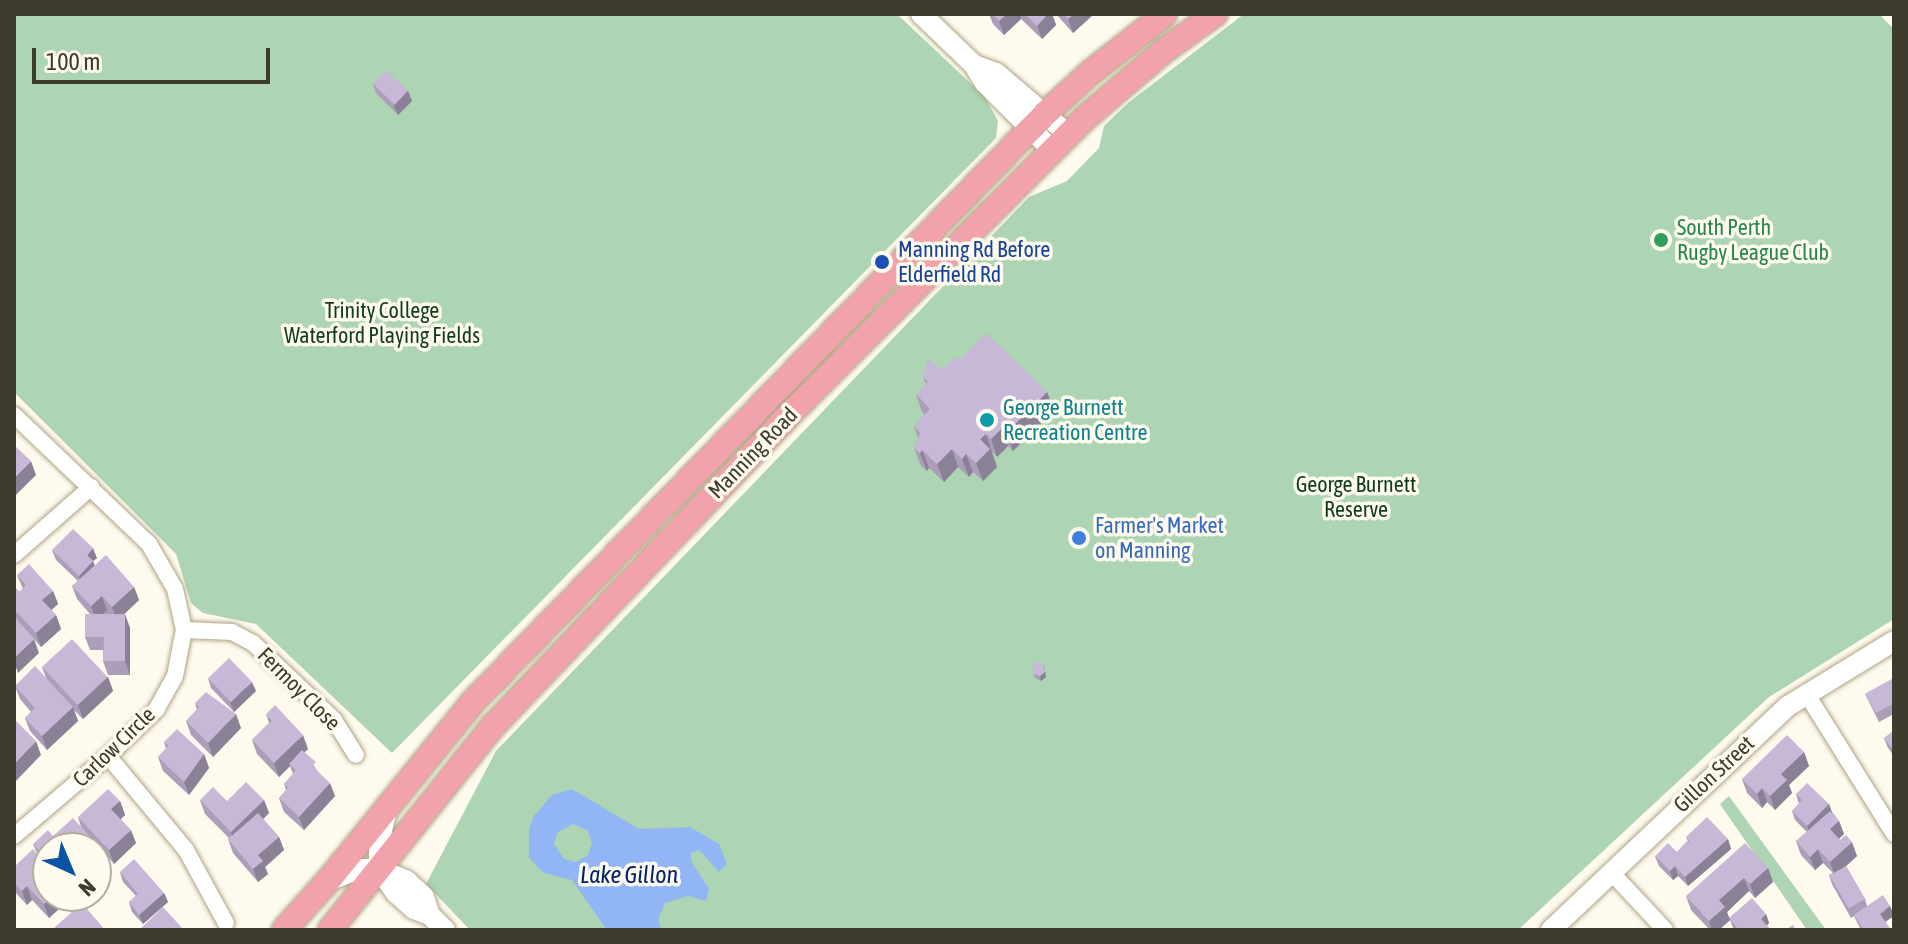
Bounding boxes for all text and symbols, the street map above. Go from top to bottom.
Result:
scale bar [36,32,274,82]
text: 100 m [46,48,100,75]
place label: South Perth Rugby League Club [1677,214,1829,266]
marker: South Perth Rugby League Club [1652,231,1670,249]
place label: Manning Rd Before Elderfield Rd [898,236,1050,288]
marker: Manning Rd Before Elderfield Rd [873,253,891,271]
park label: Trinity College Waterford Playing Fields [284,297,480,348]
place label: George Burnett Recreation Centre [1003,394,1148,446]
street label: Manning Road [703,402,803,504]
marker: George Burnett Recreation Centre [978,411,996,429]
park label: George Burnett Reserve [1296,471,1416,522]
place label: Farmer's Market on Manning [1095,512,1224,564]
marker: Farmer's Market on Manning [1070,529,1088,547]
street label: Fermoy Close [252,642,346,736]
street label: Carlow Circle [68,701,160,793]
street label: Gillon Street [1668,730,1760,818]
north arrow [32,832,112,912]
water label: Lake Gillon [580,861,678,889]
text: N [74,874,101,902]

